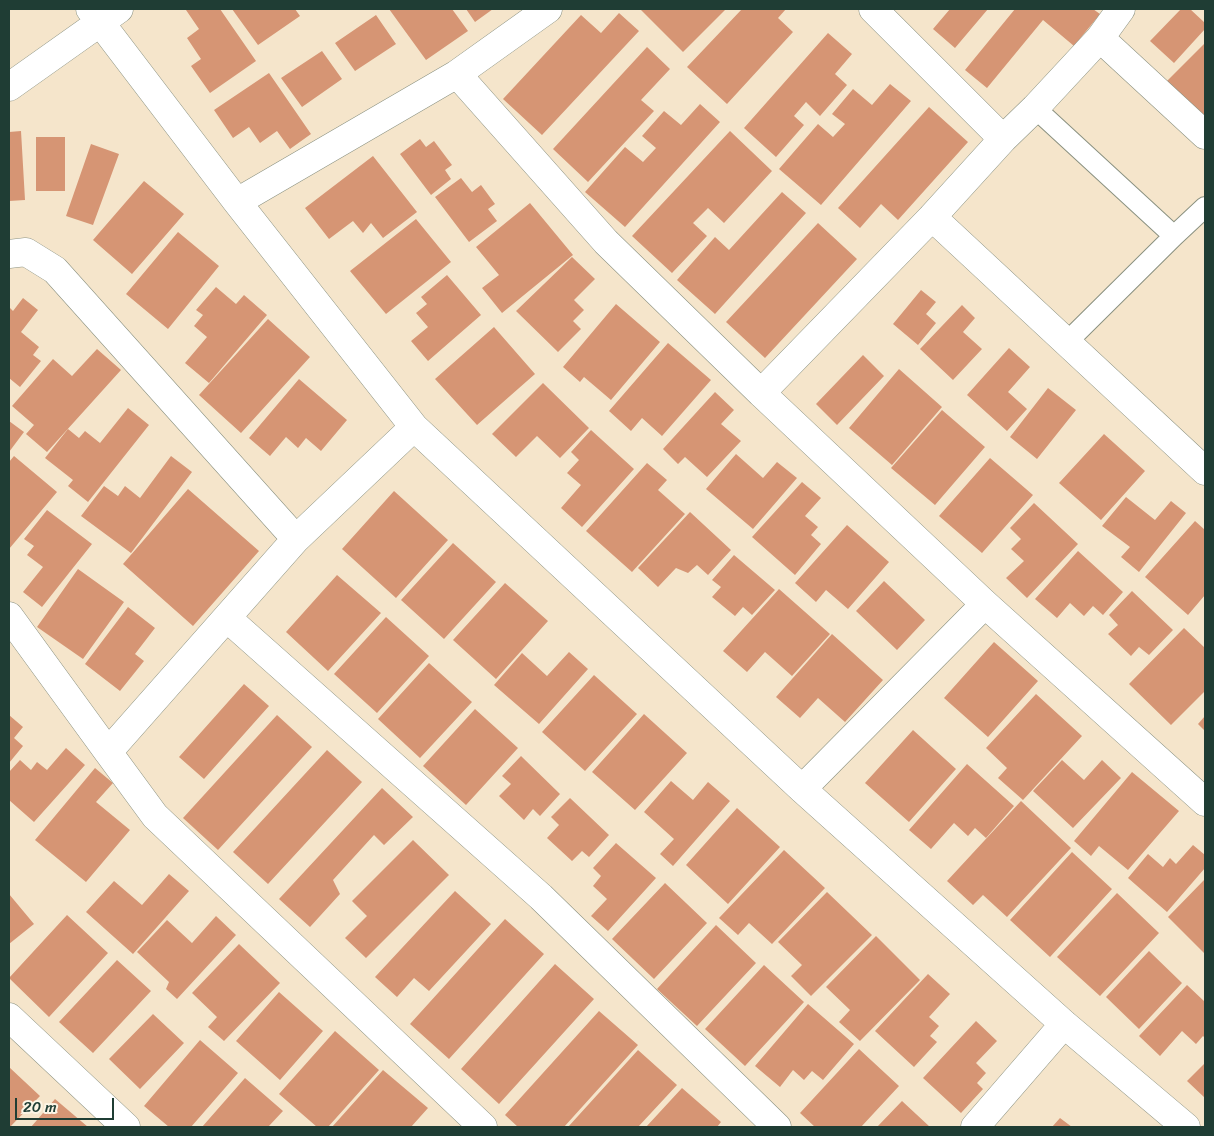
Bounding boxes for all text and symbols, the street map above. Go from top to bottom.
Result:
scale bar [18,1088,116,1120]
text: 20 m [23,1094,57,1120]

